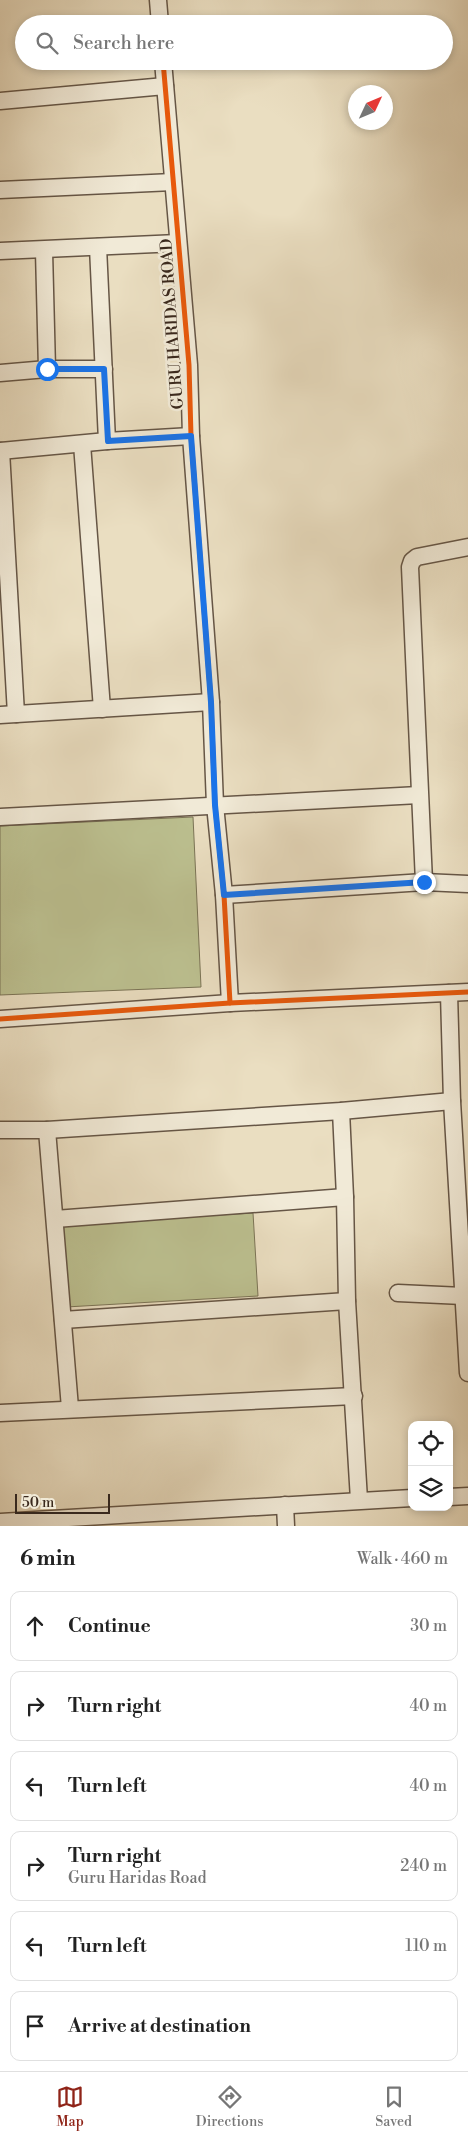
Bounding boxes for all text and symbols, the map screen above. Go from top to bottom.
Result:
search box [15,15,453,70]
icon: search [33,29,61,57]
text: Search here [73,31,174,55]
north arrow [348,85,393,130]
street label: GURU HARIDAS ROAD [156,238,188,410]
route start [36,358,59,381]
route end [413,871,436,894]
map controls [408,1421,453,1511]
button: locate [408,1421,453,1466]
button: layers [408,1466,453,1511]
scale bar [15,1491,110,1514]
text: 50 m [22,1494,54,1512]
text: 6 min [20,1546,75,1572]
text: Walk · 460 m [357,1549,448,1569]
icon: ahead [21,1612,49,1640]
text: Continue [68,1614,151,1638]
text: 30 m [410,1616,447,1636]
icon: right [21,1692,49,1720]
text: Turn right [68,1694,161,1718]
text: 40 m [410,1696,447,1716]
icon: left [21,1772,49,1800]
text: Turn left [68,1774,147,1798]
text: 40 m [410,1776,447,1796]
text: Turn right [68,1844,161,1868]
icon: right [21,1852,49,1880]
text: 240 m [400,1856,447,1876]
text: Guru Haridas Road [68,1868,207,1888]
icon: left [21,1932,49,1960]
text: Turn left [68,1934,147,1958]
text: 110 m [405,1936,447,1956]
icon: arrive [21,2012,49,2040]
text: Arrive at destination [68,2014,251,2038]
tab: Map [56,2083,84,2131]
tab: Directions [196,2083,263,2131]
tab: Saved [375,2083,412,2131]

